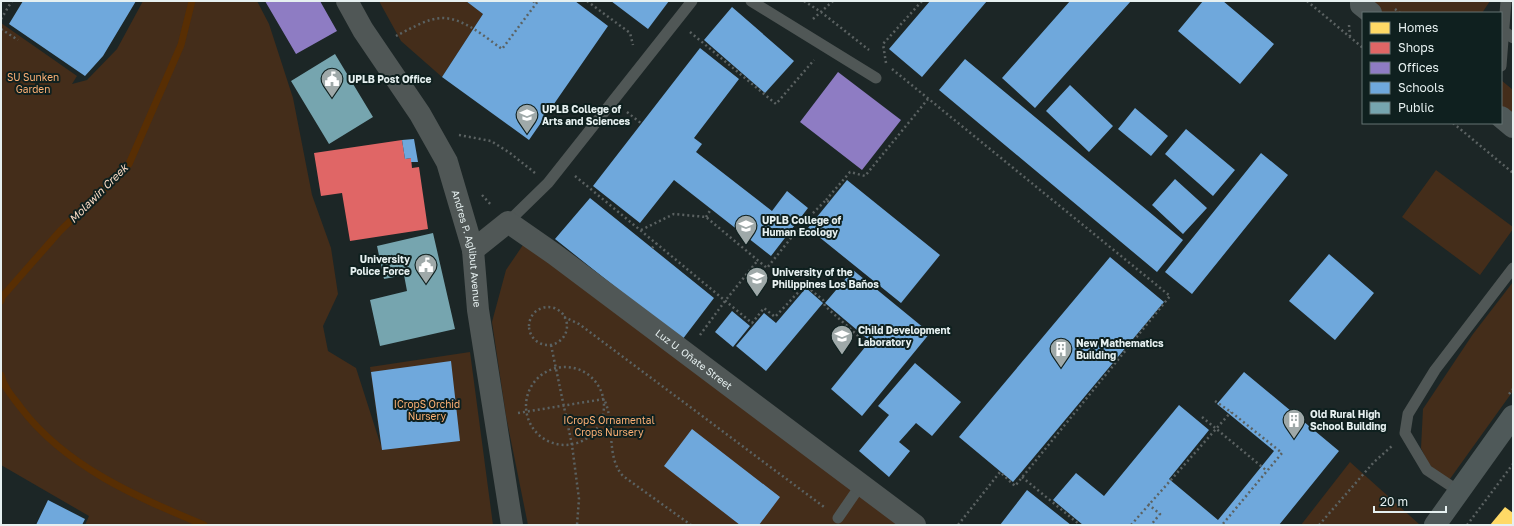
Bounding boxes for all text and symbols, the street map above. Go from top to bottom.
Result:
legend [1362,12,1502,124]
text: Homes [1398,20,1438,35]
text: Shops [1398,40,1434,55]
text: Offices [1398,60,1439,75]
public building icon: UPLB Post Office [319,66,345,99]
park label: SU Sunken Garden [7,71,59,95]
place label: UPLB Post Office [348,73,432,85]
text: Schools [1398,80,1444,95]
text: Public [1398,100,1435,115]
school or university icon: UPLB College of Arts and Sciences [514,102,540,135]
place label: UPLB College of Arts and Sciences [542,103,631,127]
water label: Molawin Creek [66,160,131,225]
street label: Andres P. Aglibut Avenue [450,188,484,308]
school or university icon: UPLB College of Human Ecology [733,213,759,246]
place label: UPLB College of Human Ecology [762,214,841,238]
public building icon: University Police Force [413,252,439,285]
place label: University Police Force [350,253,410,277]
school or university icon: University of the Philippines Los Baños [744,265,770,298]
place label: University of the Philippines Los Baños [772,266,879,290]
school or university icon: Child Development Laboratory [829,323,855,356]
place label: Child Development Laboratory [858,324,951,348]
street label: Luz U. Oñate Street [653,327,735,392]
building icon: New Mathematics Building [1048,336,1074,369]
place label: New Mathematics Building [1076,337,1164,361]
park label: ICropS Orchid Nursery [394,398,460,422]
building icon: Old Rural High School Building [1281,407,1307,440]
place label: Old Rural High School Building [1310,408,1386,432]
park label: ICropS Ornamental Crops Nursery [563,414,655,438]
scale bar [1374,488,1446,514]
text: 20 m [1380,494,1408,509]

